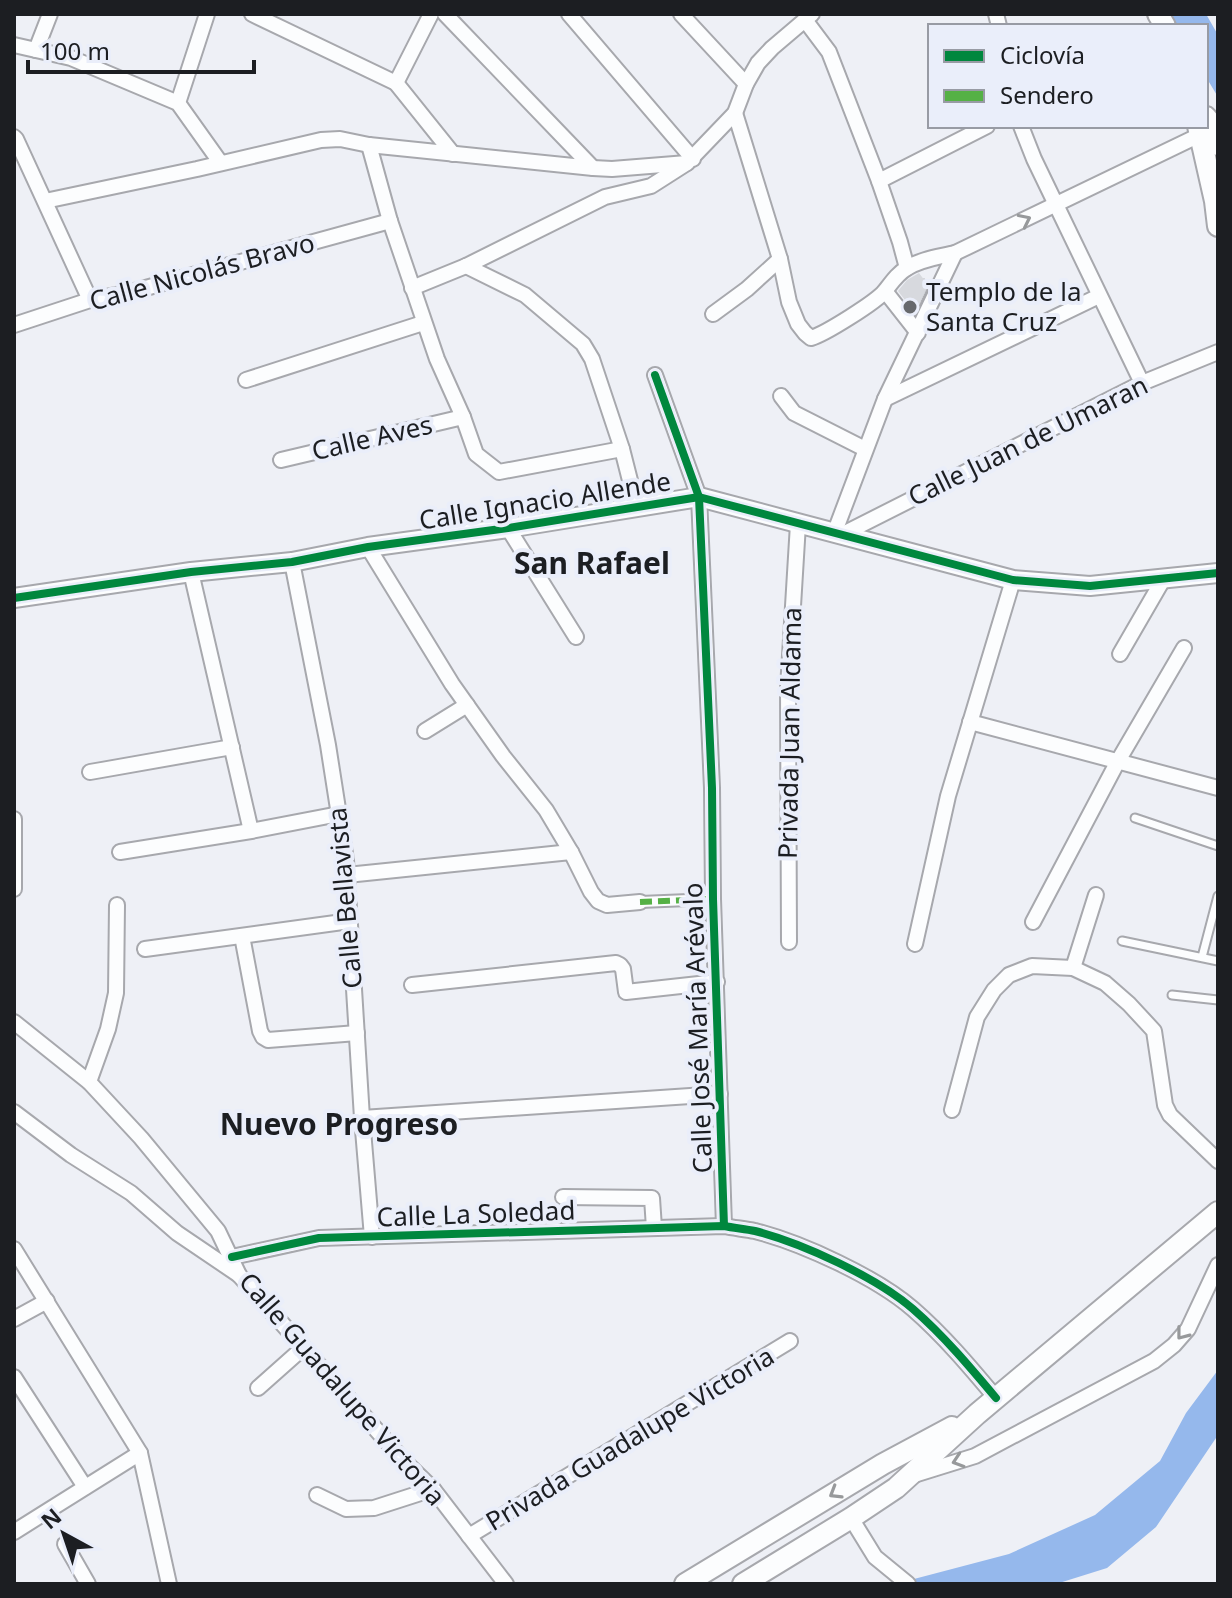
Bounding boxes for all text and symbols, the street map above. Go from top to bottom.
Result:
scale bar [28,24,254,74]
legend [928,24,1208,128]
text: 100 m [40,34,110,67]
text: Ciclovía [1000,38,1085,71]
text: Sendero [1000,78,1094,111]
one-way arrow [1017,214,1032,229]
street label: Calle Nicolás Bravo [85,224,318,318]
place label: Templo de la Santa Cruz [926,273,1082,339]
marker: Templo de la Santa Cruz [901,298,919,316]
street label: Calle Juan de Umaran [902,366,1153,514]
street label: Calle Aves [308,406,436,468]
street label: Calle Ignacio Allende [416,462,673,538]
district label: San Rafael [514,542,670,583]
street label: Privada Juan Aldama [769,607,809,859]
street label: Calle Bellavista [318,806,370,990]
street label: Calle José María Arévalo [674,882,720,1174]
district label: Nuevo Progreso [220,1103,458,1144]
street label: Calle La Soledad [376,1192,576,1234]
street label: Calle Guadalupe Victoria [231,1264,454,1513]
one-way arrow [1177,1325,1191,1340]
street label: Privada Guadalupe Victoria [479,1338,780,1539]
one-way arrow [951,1452,965,1468]
one-way arrow [829,1483,844,1498]
north arrow [24,1494,104,1574]
text: N [34,1501,67,1535]

